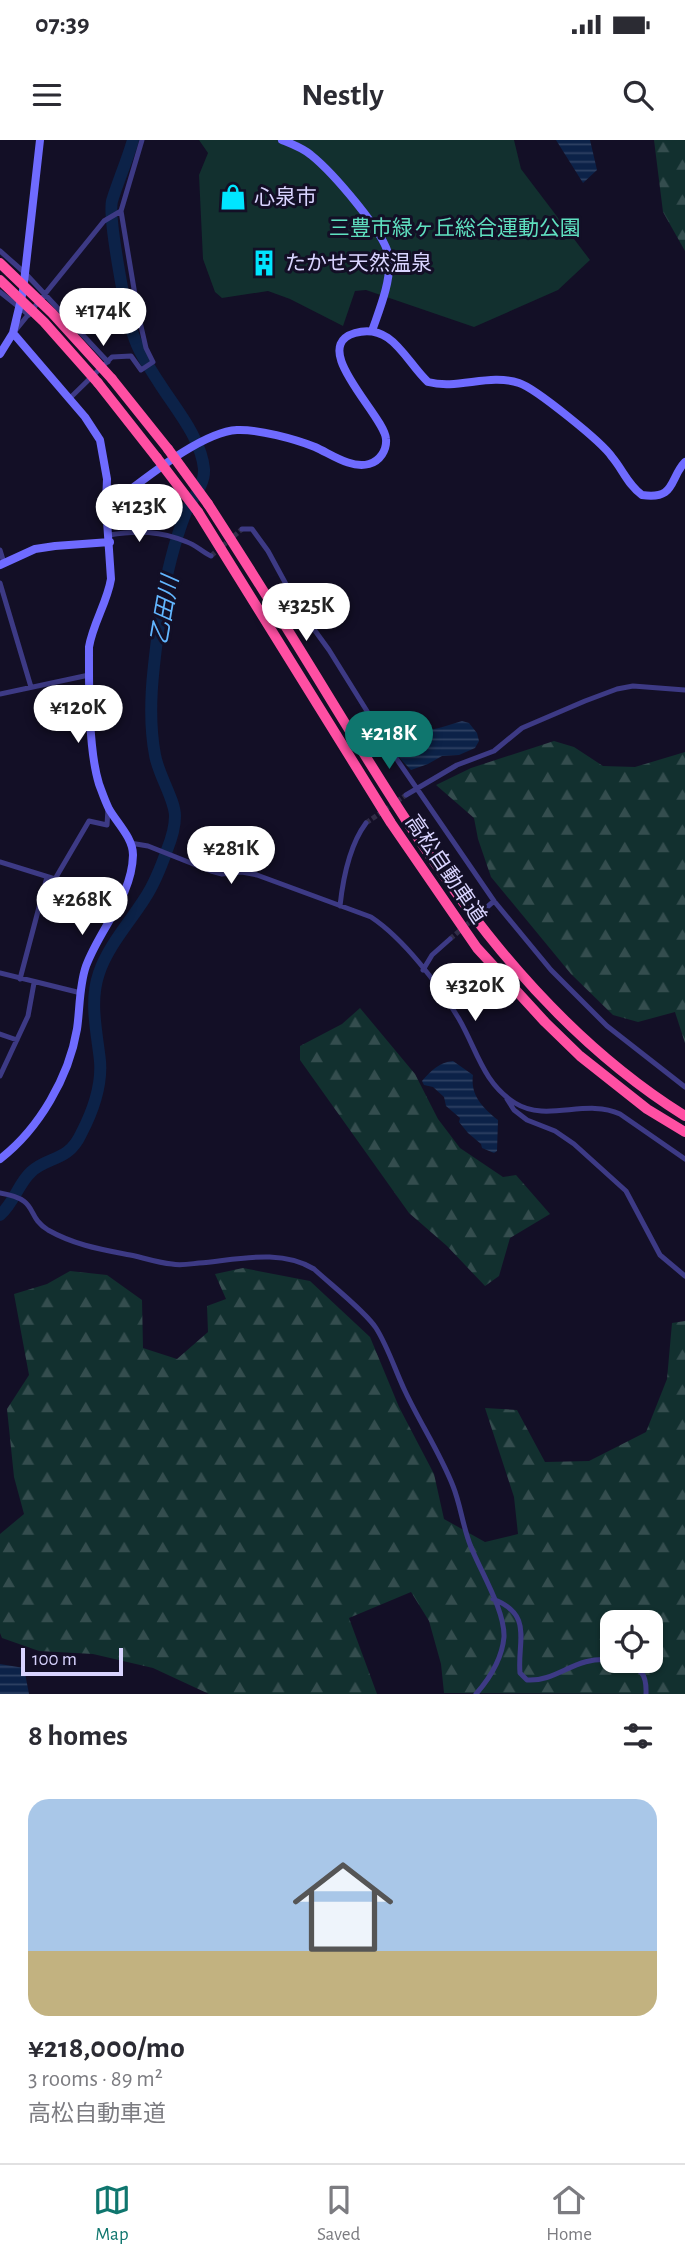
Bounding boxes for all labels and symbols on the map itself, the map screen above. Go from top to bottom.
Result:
shop icon: 心泉市 [218,182,248,212]
place label: 心泉市 [254,186,317,208]
park label: 三豊市緑ヶ丘総合運動公園 [329,217,581,239]
building icon: たかせ天然温泉 [249,248,279,278]
place label: たかせ天然温泉 [285,252,432,274]
pin: ¥174K [54,288,152,348]
pin: ¥123K [90,484,188,544]
water label: 乙田川 [147,571,183,646]
pin: ¥325K [257,584,355,643]
pin: ¥120K [29,686,127,745]
pin: ¥218K [340,712,438,771]
street label: 高松自動車道 [402,811,490,927]
pin: ¥281K [182,826,280,886]
pin: ¥268K [33,878,131,937]
pin: ¥320K [426,964,524,1023]
scale bar [21,1645,122,1677]

